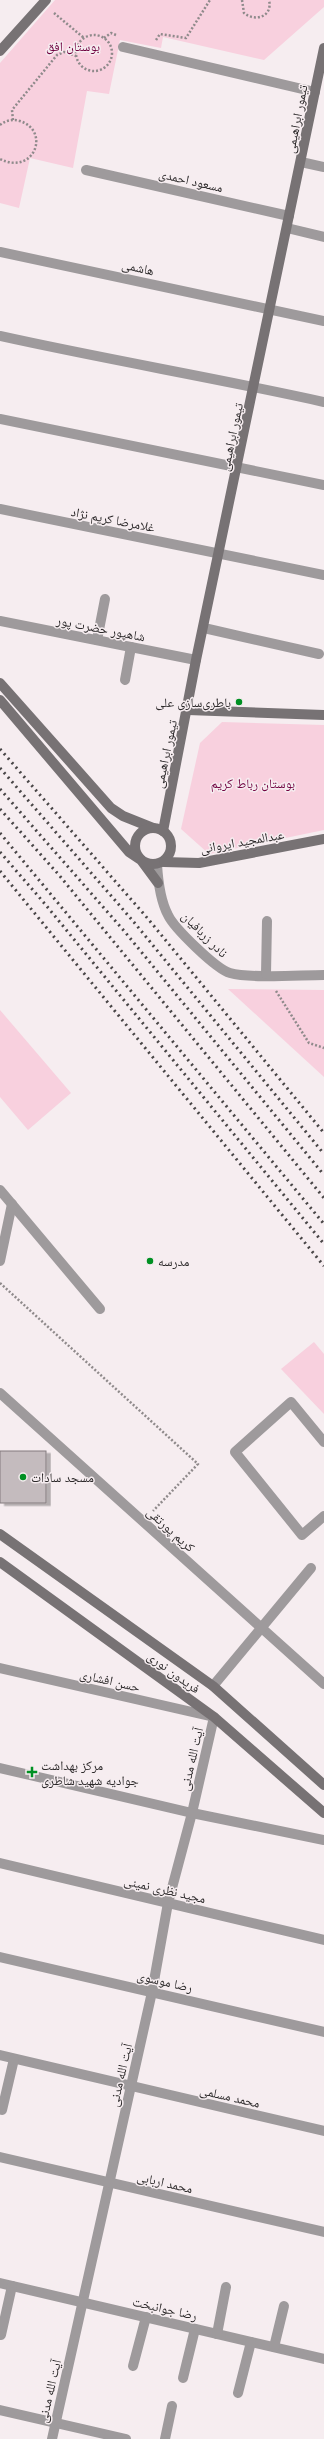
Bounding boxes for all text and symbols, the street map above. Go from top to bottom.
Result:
park label: بوستان افق [46,38,100,55]
street label: تیمور ابراهیمی [282,83,312,155]
street label: مسعود احمدی [157,165,225,196]
street label: هاشمی [120,256,156,279]
street label: تیمور ابراهیمی [216,401,247,473]
street label: غلامرضا کریم نژاد [70,503,157,536]
street label: شاهپور حضرت پور [54,611,147,646]
place label: باطری‌سازی علی [155,694,231,711]
marker: باطری‌سازی علی [234,697,244,707]
street label: تیمور ابراهیمی [150,718,181,790]
park label: بوستان رباط کریم [211,775,295,792]
street label: عبدالمجید ایروانی [199,826,286,857]
street label: نادر زربافیان [178,908,231,961]
place label: مدرسه [158,1253,190,1270]
marker: مدرسه [145,1256,155,1266]
place label: مسجد سادات [31,1469,94,1485]
marker: مسجد سادات [18,1472,28,1482]
street label: کریم پورتقی [143,1503,199,1556]
street label: فریدون نوری [144,1648,203,1697]
street label: حسن افشاری [78,1665,142,1696]
street label: آیت‌ الله مدنی [176,1725,207,1792]
place label: مرکز بهداشت جوادیه شهید شاطری [41,1757,139,1789]
marker: مرکز بهداشت جوادیه شهید شاطری [26,1766,38,1778]
street label: مجید نظری نمینی [122,1872,208,1907]
street label: رضا موسوی [135,1967,194,1996]
street label: آیت‌ الله مدنی [105,2041,136,2108]
street label: محمد مسلمی [198,2081,262,2112]
street label: محمد اربابی [135,2168,195,2197]
street label: رضا جوانبخت [131,2293,199,2324]
street label: آیت‌ الله مدنی [34,2357,65,2424]

